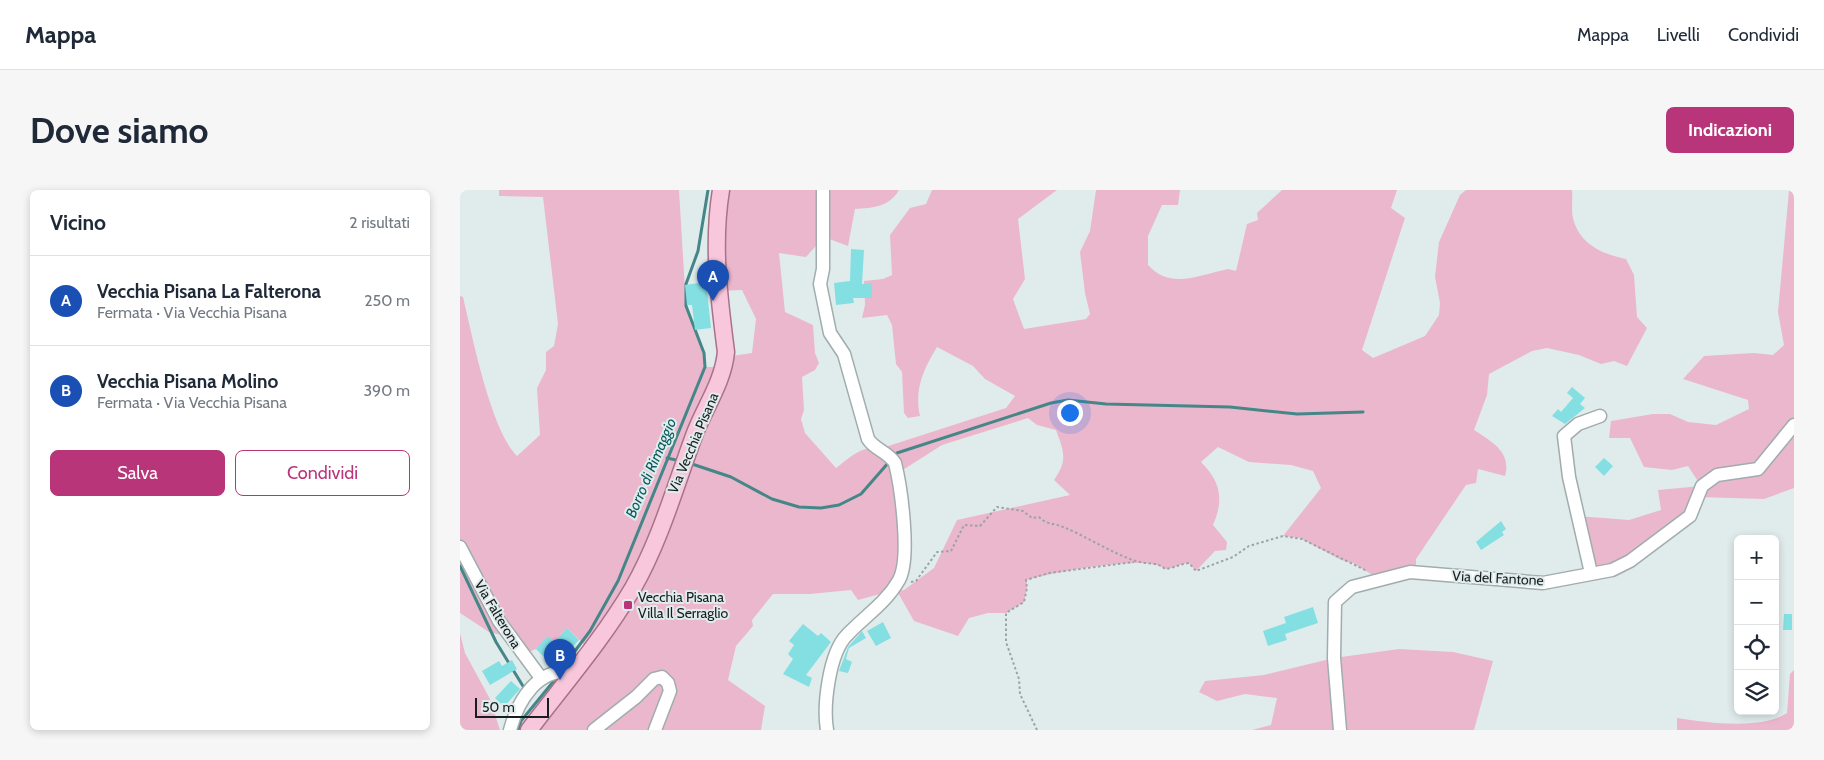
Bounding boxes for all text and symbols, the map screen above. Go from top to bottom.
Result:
text: Mappa [25,20,96,49]
text: Mappa [1577,24,1629,46]
text: Livelli [1657,24,1700,46]
text: Condividi [1728,24,1799,46]
button: Indicazioni [1666,107,1794,153]
text: Dove siamo [30,109,209,152]
text: Vicino [50,210,106,235]
text: 2 risultati [349,213,410,232]
pin: A [697,260,729,301]
text: Vecchia Pisana La Falterona [97,280,321,303]
text: A [61,291,71,310]
text: 250 m [364,291,410,310]
text: Fermata · Via Vecchia Pisana [97,303,287,322]
text: Vecchia Pisana Molino [97,370,278,393]
text: B [61,381,71,400]
text: 390 m [363,381,410,400]
street label: Via Vecchia Pisana [664,390,722,496]
text: Fermata · Via Vecchia Pisana [97,393,287,412]
your location [1057,400,1083,426]
water label: Borro di Rimaggio [622,415,680,521]
button: Salva [50,450,225,496]
button: Condividi [235,450,410,496]
map controls [1734,535,1779,715]
button: + [1734,535,1779,580]
street label: Via del Fantone [1452,567,1544,589]
street label: Via Falterona [471,576,526,652]
button: − [1734,580,1779,625]
place label: Vecchia Pisana Villa Il Serraglio [638,588,729,622]
marker: Vecchia Pisana Villa Il Serraglio [622,599,634,611]
button: locate [1734,625,1779,670]
pin: B [544,639,576,680]
button: layers [1734,670,1779,715]
scale bar [475,695,549,718]
text: 50 m [482,698,515,716]

